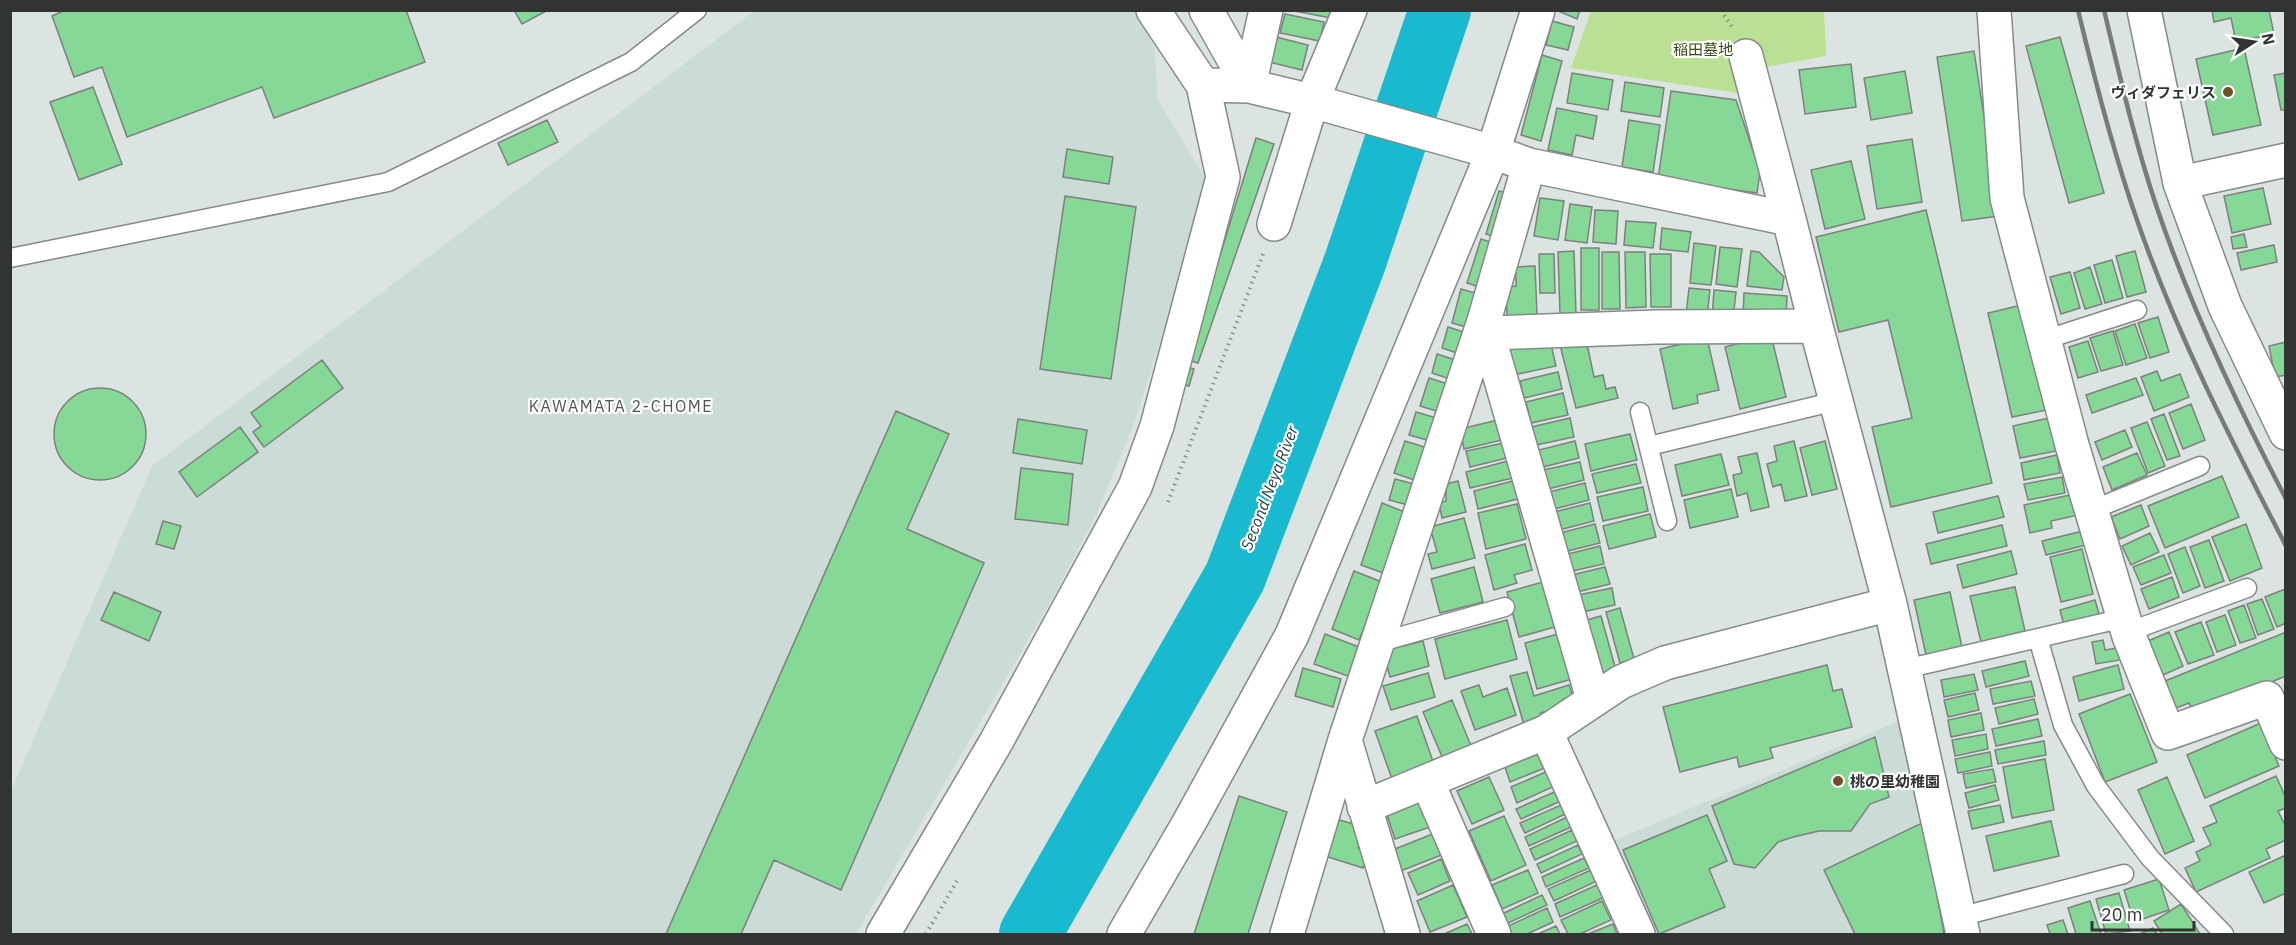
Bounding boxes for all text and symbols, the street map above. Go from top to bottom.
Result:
north arrow [2224,12,2284,72]
text: N [2258,31,2280,47]
park label: 稲田墓地 [1673,40,1733,59]
place label: ヴィダフェリス [2111,83,2216,102]
marker: ヴィダフェリス [2221,85,2235,99]
district label: KAWAMATA 2-CHOME [529,396,713,416]
water label: Second Neya River [1236,422,1302,553]
place label: 桃の里幼稚園 [1850,772,1940,791]
marker: 桃の里幼稚園 [1831,774,1845,788]
scale bar [2092,894,2194,932]
text: 20 m [2101,903,2143,926]

